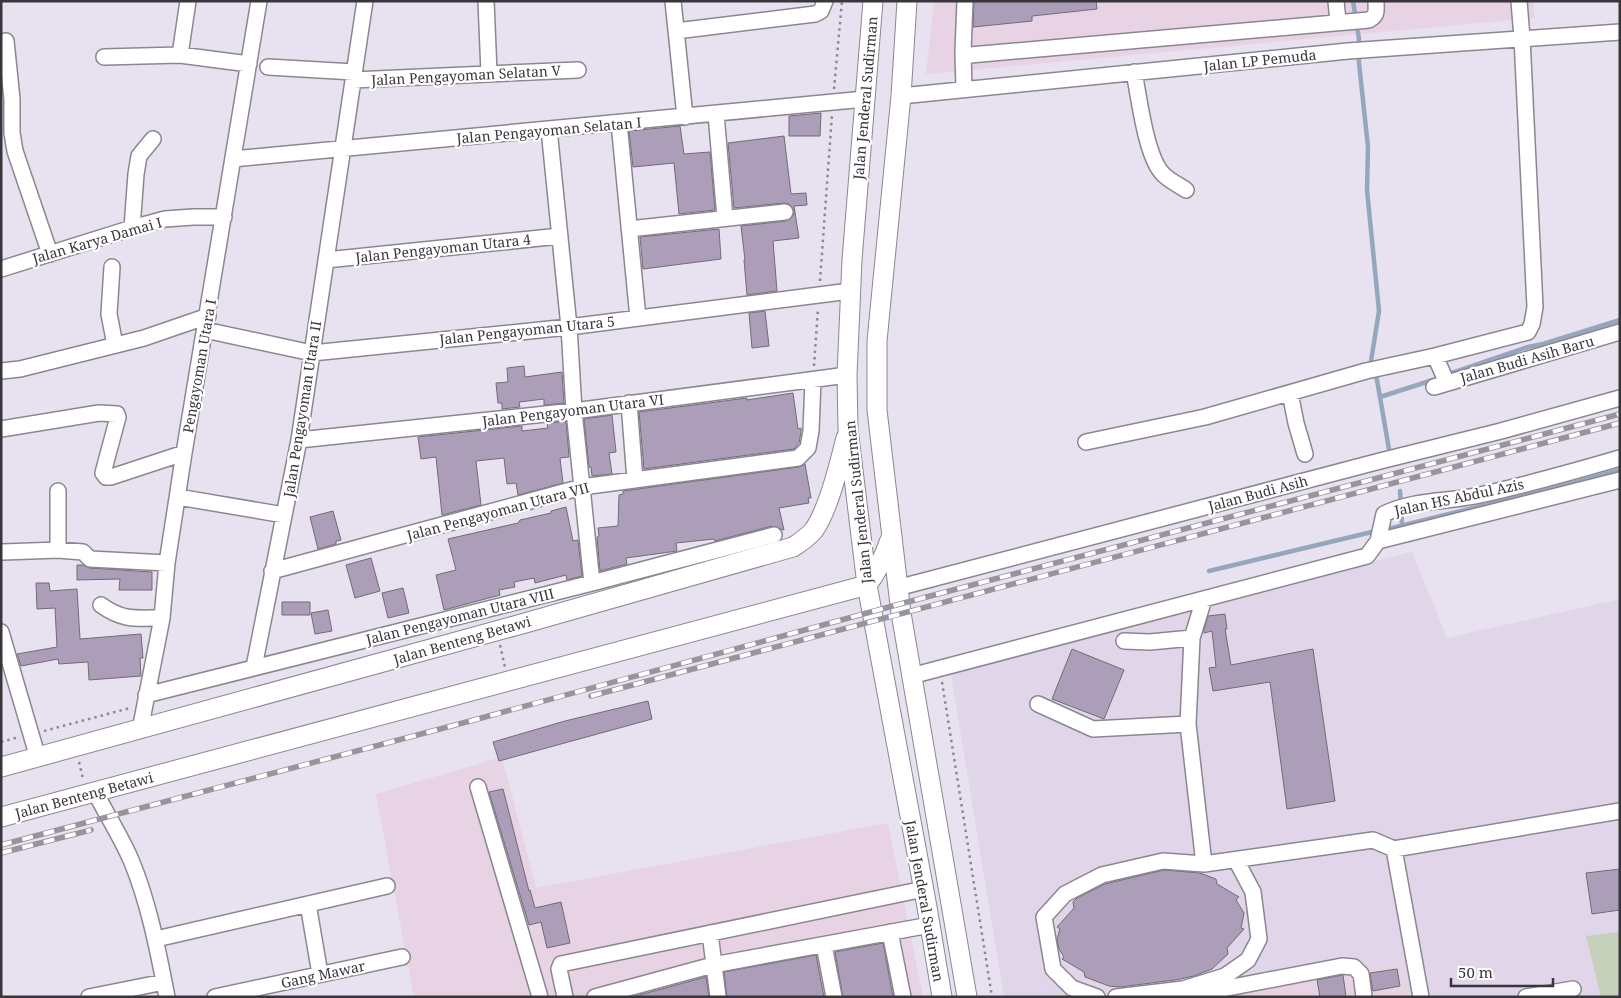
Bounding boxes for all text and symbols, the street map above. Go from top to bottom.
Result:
street label: Jalan Jenderal Sudirman [848,16,882,181]
street label: Jalan LP Pemuda [1202,45,1317,75]
street label: Jalan Pengayoman Selatan V [370,61,562,90]
street label: Jalan Pengayoman Selatan I [455,112,642,148]
street label: Jalan Karya Damai I [29,212,164,268]
street label: Jalan Pengayoman Utara 4 [353,229,532,267]
street label: Pengayoman Utara I [178,298,220,434]
street label: Jalan Pengayoman Utara 5 [437,311,616,349]
street label: Jalan Pengayoman Utara II [278,319,325,500]
street label: Jalan Budi Asih Baru [1457,331,1596,387]
street label: Jalan Pengayoman Utara VI [480,389,665,431]
street label: Jalan Jenderal Sudirman [840,420,876,585]
street label: Jalan Budi Asih [1205,471,1310,516]
street label: Jalan HS Abdul Azis [1392,474,1525,520]
street label: Jalan Pengayoman Utara VII [404,477,591,545]
street label: Jalan Pengayoman Utara VIII [363,583,556,649]
street label: Jalan Benteng Betawi [390,611,533,669]
street label: Jalan Benteng Betawi [12,767,156,823]
street label: Jalan Jenderal Sudirman [901,818,949,983]
street label: Gang Mawar [279,956,367,992]
scale bar [1451,956,1554,988]
text: 50 m [1458,962,1493,982]

